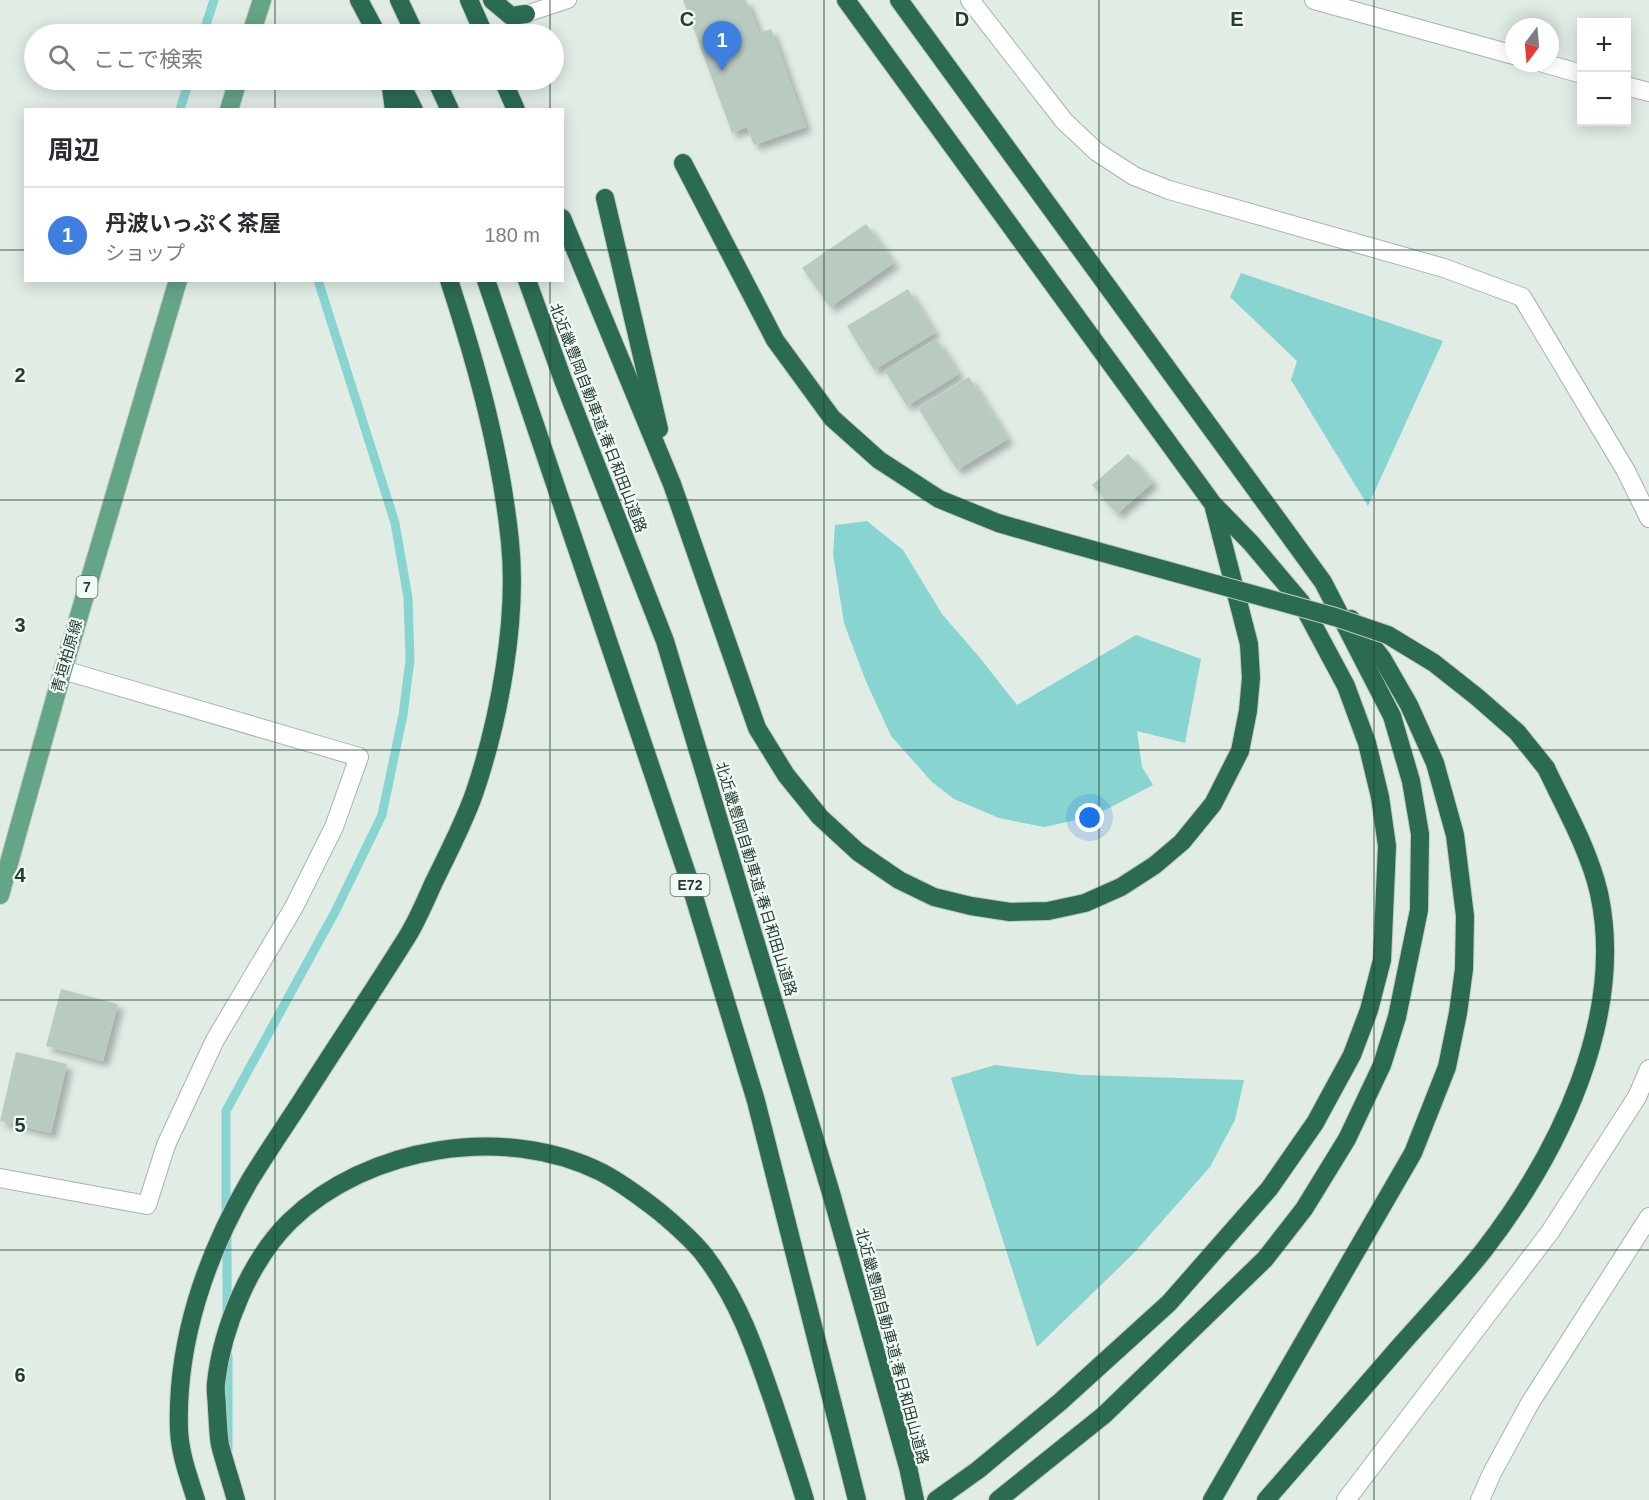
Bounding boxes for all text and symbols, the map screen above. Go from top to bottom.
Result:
text: C [680,8,694,30]
text: D [955,8,969,30]
text: E [1230,8,1244,30]
north arrow [1505,18,1559,72]
map controls [1577,18,1631,126]
button: + [1577,18,1631,72]
pin: 1 [702,22,742,71]
search box [24,24,564,90]
icon: search [45,41,78,74]
text: ここで検索 [93,47,203,72]
button: − [1577,72,1631,126]
text: 周辺 [48,135,100,165]
text: 丹波いっぷく茶屋 [105,211,281,236]
text: 1 [62,224,73,246]
text: 180 m [484,224,540,246]
text: ショップ [105,242,185,264]
street label: 北近畿豊岡自動車道;春日和田山道路 [547,301,650,535]
text: 2 [14,364,26,386]
road number: 7 [76,576,98,598]
text: 3 [14,614,26,636]
street label: 青垣柏原線 [48,617,85,694]
street label: 北近畿豊岡自動車道;春日和田山道路 [713,760,800,998]
your location [1075,803,1104,832]
text: 4 [14,864,26,886]
road number: E72 [670,874,710,896]
text: 5 [14,1114,26,1136]
street label: 北近畿豊岡自動車道;春日和田山道路 [853,1226,932,1466]
text: 6 [14,1364,26,1386]

